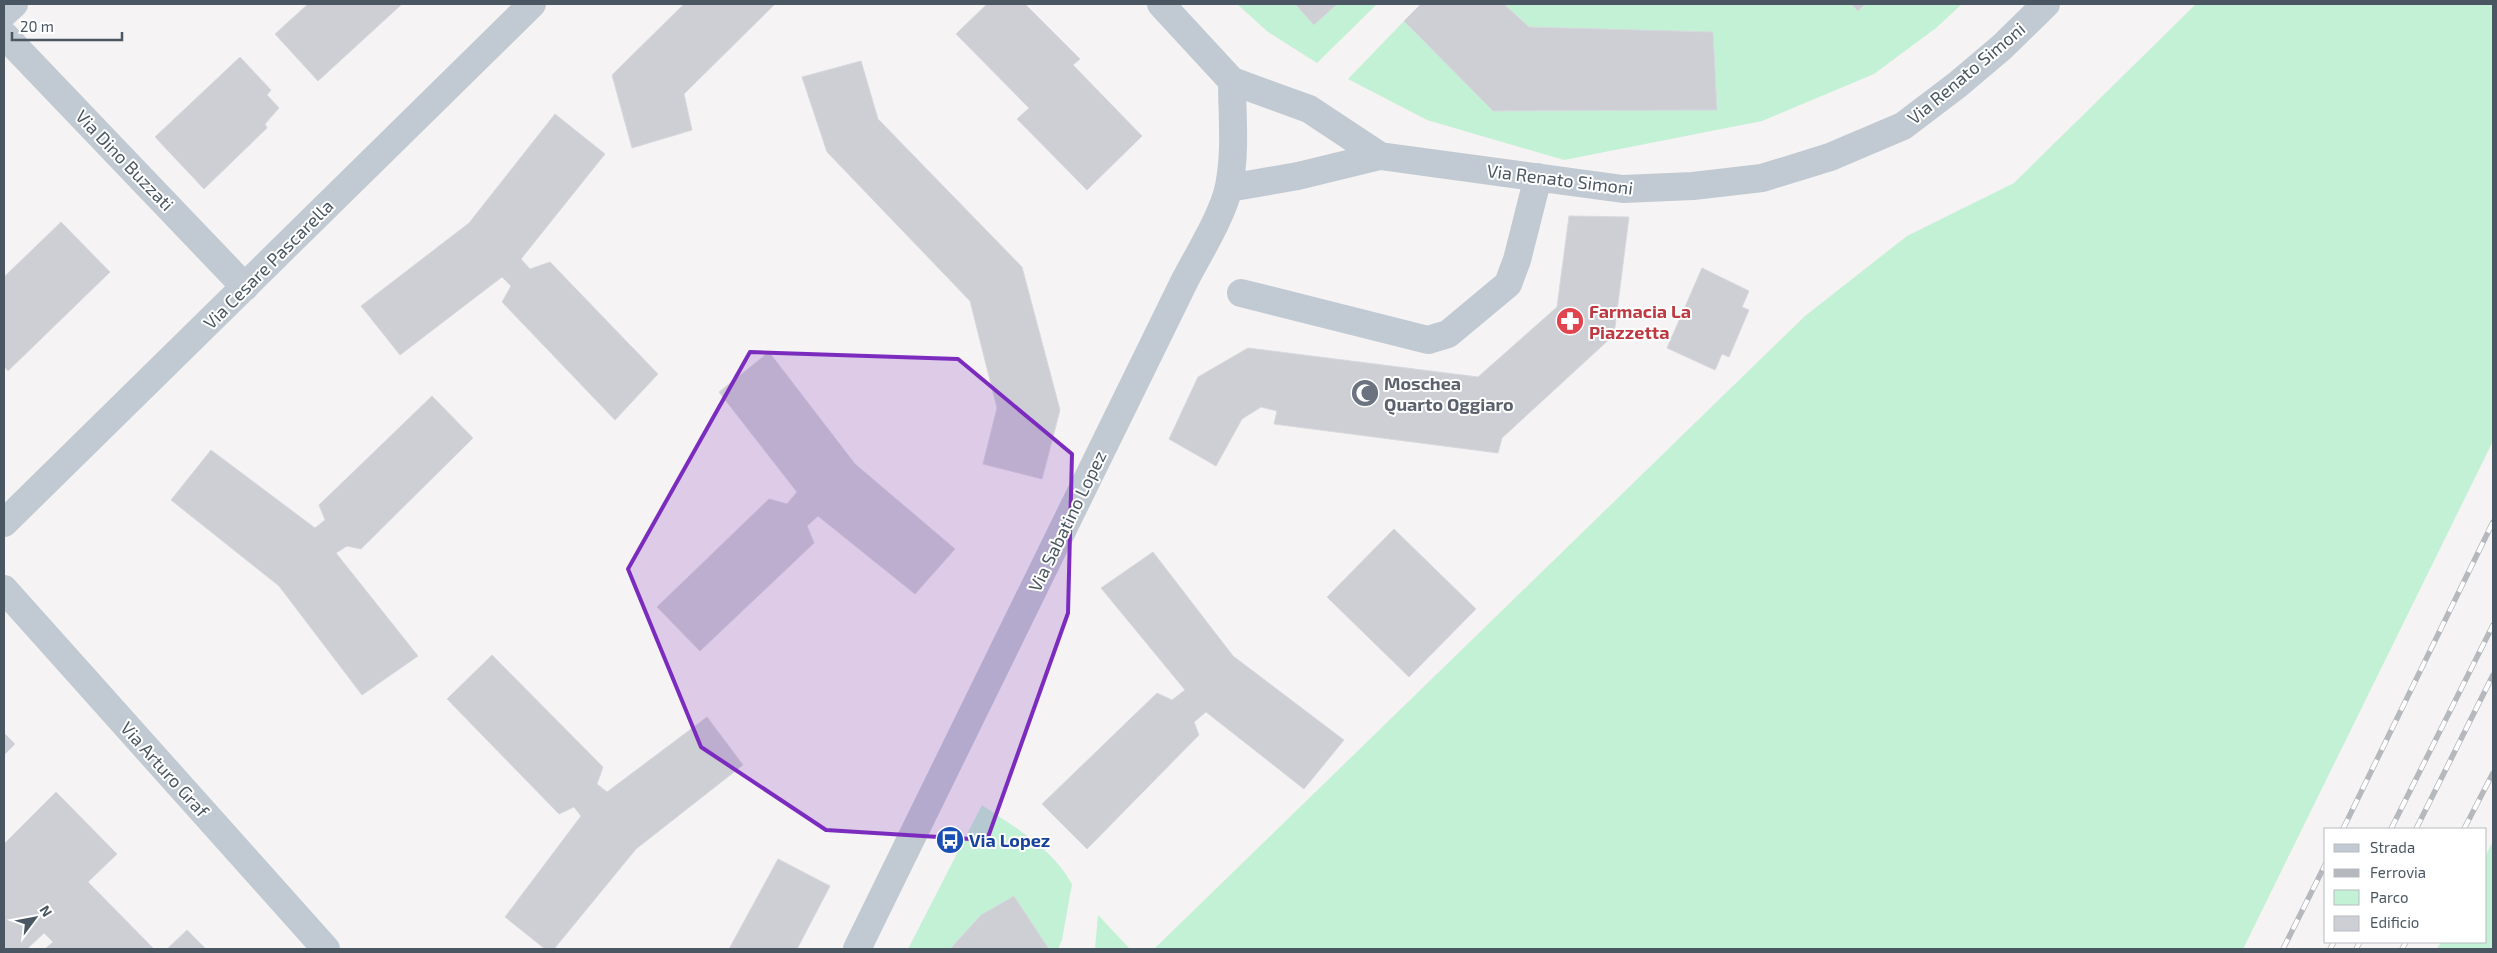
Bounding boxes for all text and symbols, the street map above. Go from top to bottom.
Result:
scale bar [12,10,122,42]
text: 20 m [20,17,54,35]
street label: Via Renato Simoni [1903,17,2029,129]
street label: Via Dino Buzzati [71,105,179,215]
street label: Via Renato Simoni [1486,159,1634,199]
street label: Via Cesare Pascarella [199,195,337,333]
place label: Farmacia La Piazzetta [1589,300,1691,343]
pharmacy icon: Farmacia La Piazzetta [1555,306,1585,336]
place label: Moschea Quarto Oggiaro [1384,372,1514,415]
mosque icon: Moschea Quarto Oggiaro [1350,378,1380,408]
street label: Via Sabatino Lopez [1023,447,1111,595]
street label: Via Arturo Graf [116,717,214,822]
bus stop icon: Via Lopez [935,825,965,855]
legend [2324,828,2487,943]
place label: Via Lopez [969,829,1050,851]
text: Strada [2370,838,2415,856]
text: Ferrovia [2370,863,2426,881]
text: Parco [2370,888,2409,906]
north arrow [10,893,60,943]
text: N [37,902,56,920]
text: Edificio [2370,913,2419,931]

